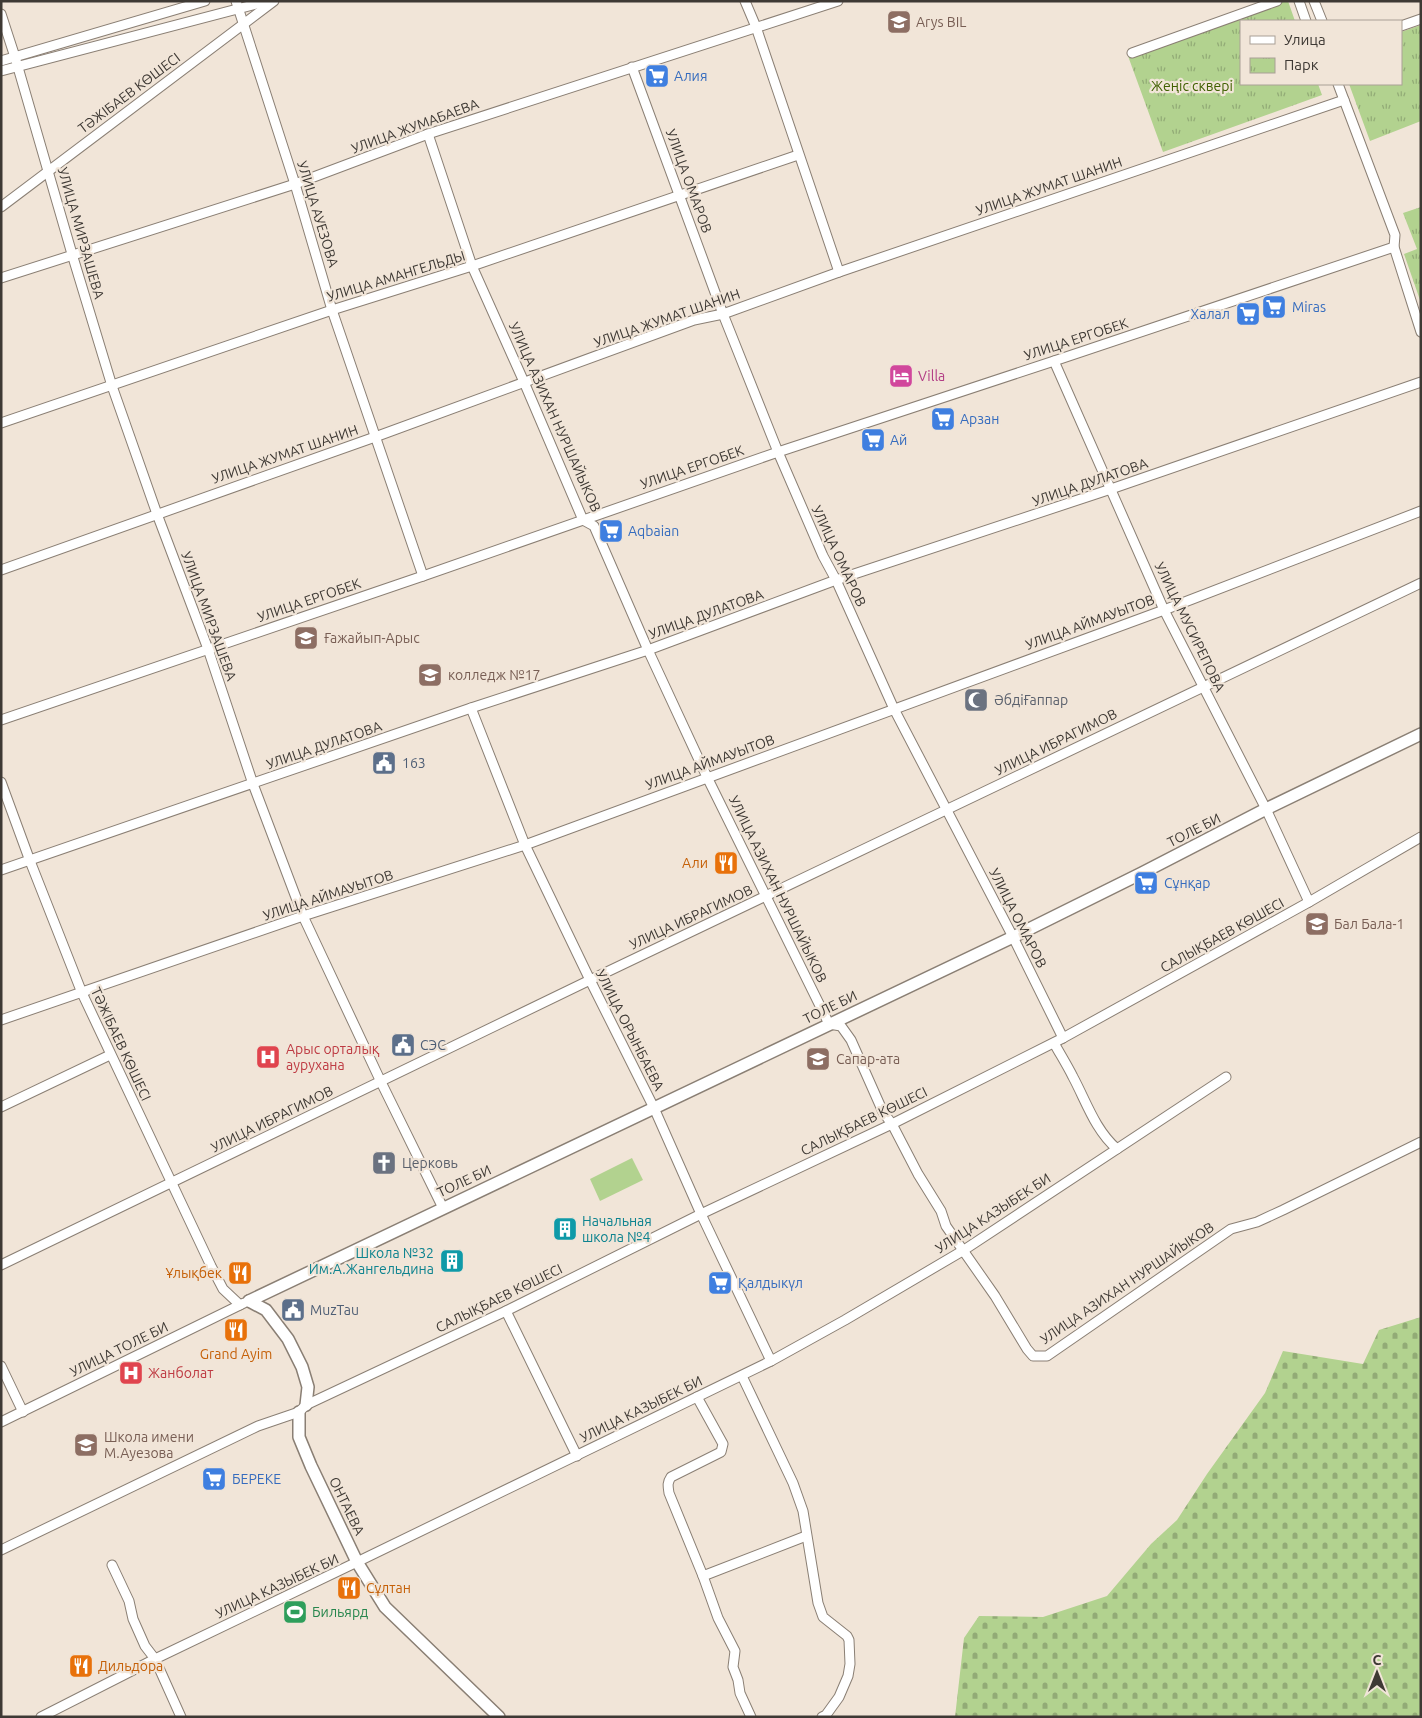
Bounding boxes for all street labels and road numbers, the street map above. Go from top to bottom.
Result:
street label: ТӘЖІБАЕВ КӨШЕСІ [75,50,183,136]
street label: УЛИЦА ЖУМАБАЕВА [349,95,481,157]
street label: УЛИЦА ОМАРОВ [663,127,715,235]
street label: УЛИЦА ЖУМАТ ШАНИН [974,153,1124,219]
street label: УЛИЦА АУЕЗОВА [294,159,342,269]
street label: УЛИЦА МИРЗАШЕВА [55,165,107,301]
street label: УЛИЦА АМАНГЕЛЬДЫ [325,247,467,305]
street label: УЛИЦА ЖУМАТ ШАНИН [592,285,742,351]
street label: УЛИЦА ЕРГОБЕК [1022,315,1130,363]
street label: УЛИЦА АЗИХАН НУРШАЙЫКОВ [506,319,605,514]
street label: УЛИЦА ЖУМАТ ШАНИН [210,421,360,487]
street label: УЛИЦА ЕРГОБЕК [638,442,746,492]
street label: УЛИЦА ДУЛАТОВА [1030,455,1150,509]
street label: УЛИЦА ОМАРОВ [809,503,869,609]
street label: УЛИЦА МИРЗАШЕВА [178,549,240,683]
street label: УЛИЦА МУСИРЕПОВА [1152,559,1228,695]
street label: УЛИЦА ЕРГОБЕК [255,575,363,625]
street label: УЛИЦА ДУЛАТОВА [646,586,766,642]
street label: УЛИЦА АЙМАУЫТОВ [1023,590,1157,653]
street label: УЛИЦА ИБРАГИМОВ [992,705,1120,779]
street label: УЛИЦА ДУЛАТОВА [264,718,384,772]
street label: УЛИЦА АЙМАУЫТОВ [643,730,777,793]
street label: УЛИЦА АЗИХАН НУРШАЙЫКОВ [726,793,831,985]
street label: ТОЛЕ БИ [1165,810,1223,850]
street label: УЛИЦА АЙМАУЫТОВ [261,865,395,924]
street label: УЛИЦА ОМАРОВ [986,866,1050,971]
street label: УЛИЦА ИБРАГИМОВ [627,881,755,953]
street label: САЛЫҚБАЕВ КӨШЕСІ [1157,894,1287,976]
street label: УЛИЦА ОРЫНБАЕВА [593,967,667,1093]
street label: ТӘЖІБАЕВ КӨШЕСІ [88,985,154,1103]
street label: ТОЛЕ БИ [801,987,859,1027]
street label: УЛИЦА ИБРАГИМОВ [208,1082,336,1156]
street label: САЛЫҚБАЕВ КӨШЕСІ [798,1083,930,1159]
street label: ТОЛЕ БИ [434,1162,494,1200]
street label: УЛИЦА КАЗЫБЕК БИ [932,1170,1054,1256]
street label: УЛИЦА АЗИХАН НУРШАЙЫКОВ [1037,1218,1217,1347]
street label: САЛЫҚБАЕВ КӨШЕСІ [433,1260,565,1336]
street label: УЛИЦА ТОЛЕ БИ [67,1318,171,1380]
street label: УЛИЦА КАЗЫБЕК БИ [577,1372,705,1446]
street label: ОНТАЕВА [326,1474,368,1538]
street label: УЛИЦА КАЗЫБЕК БИ [213,1550,341,1622]

